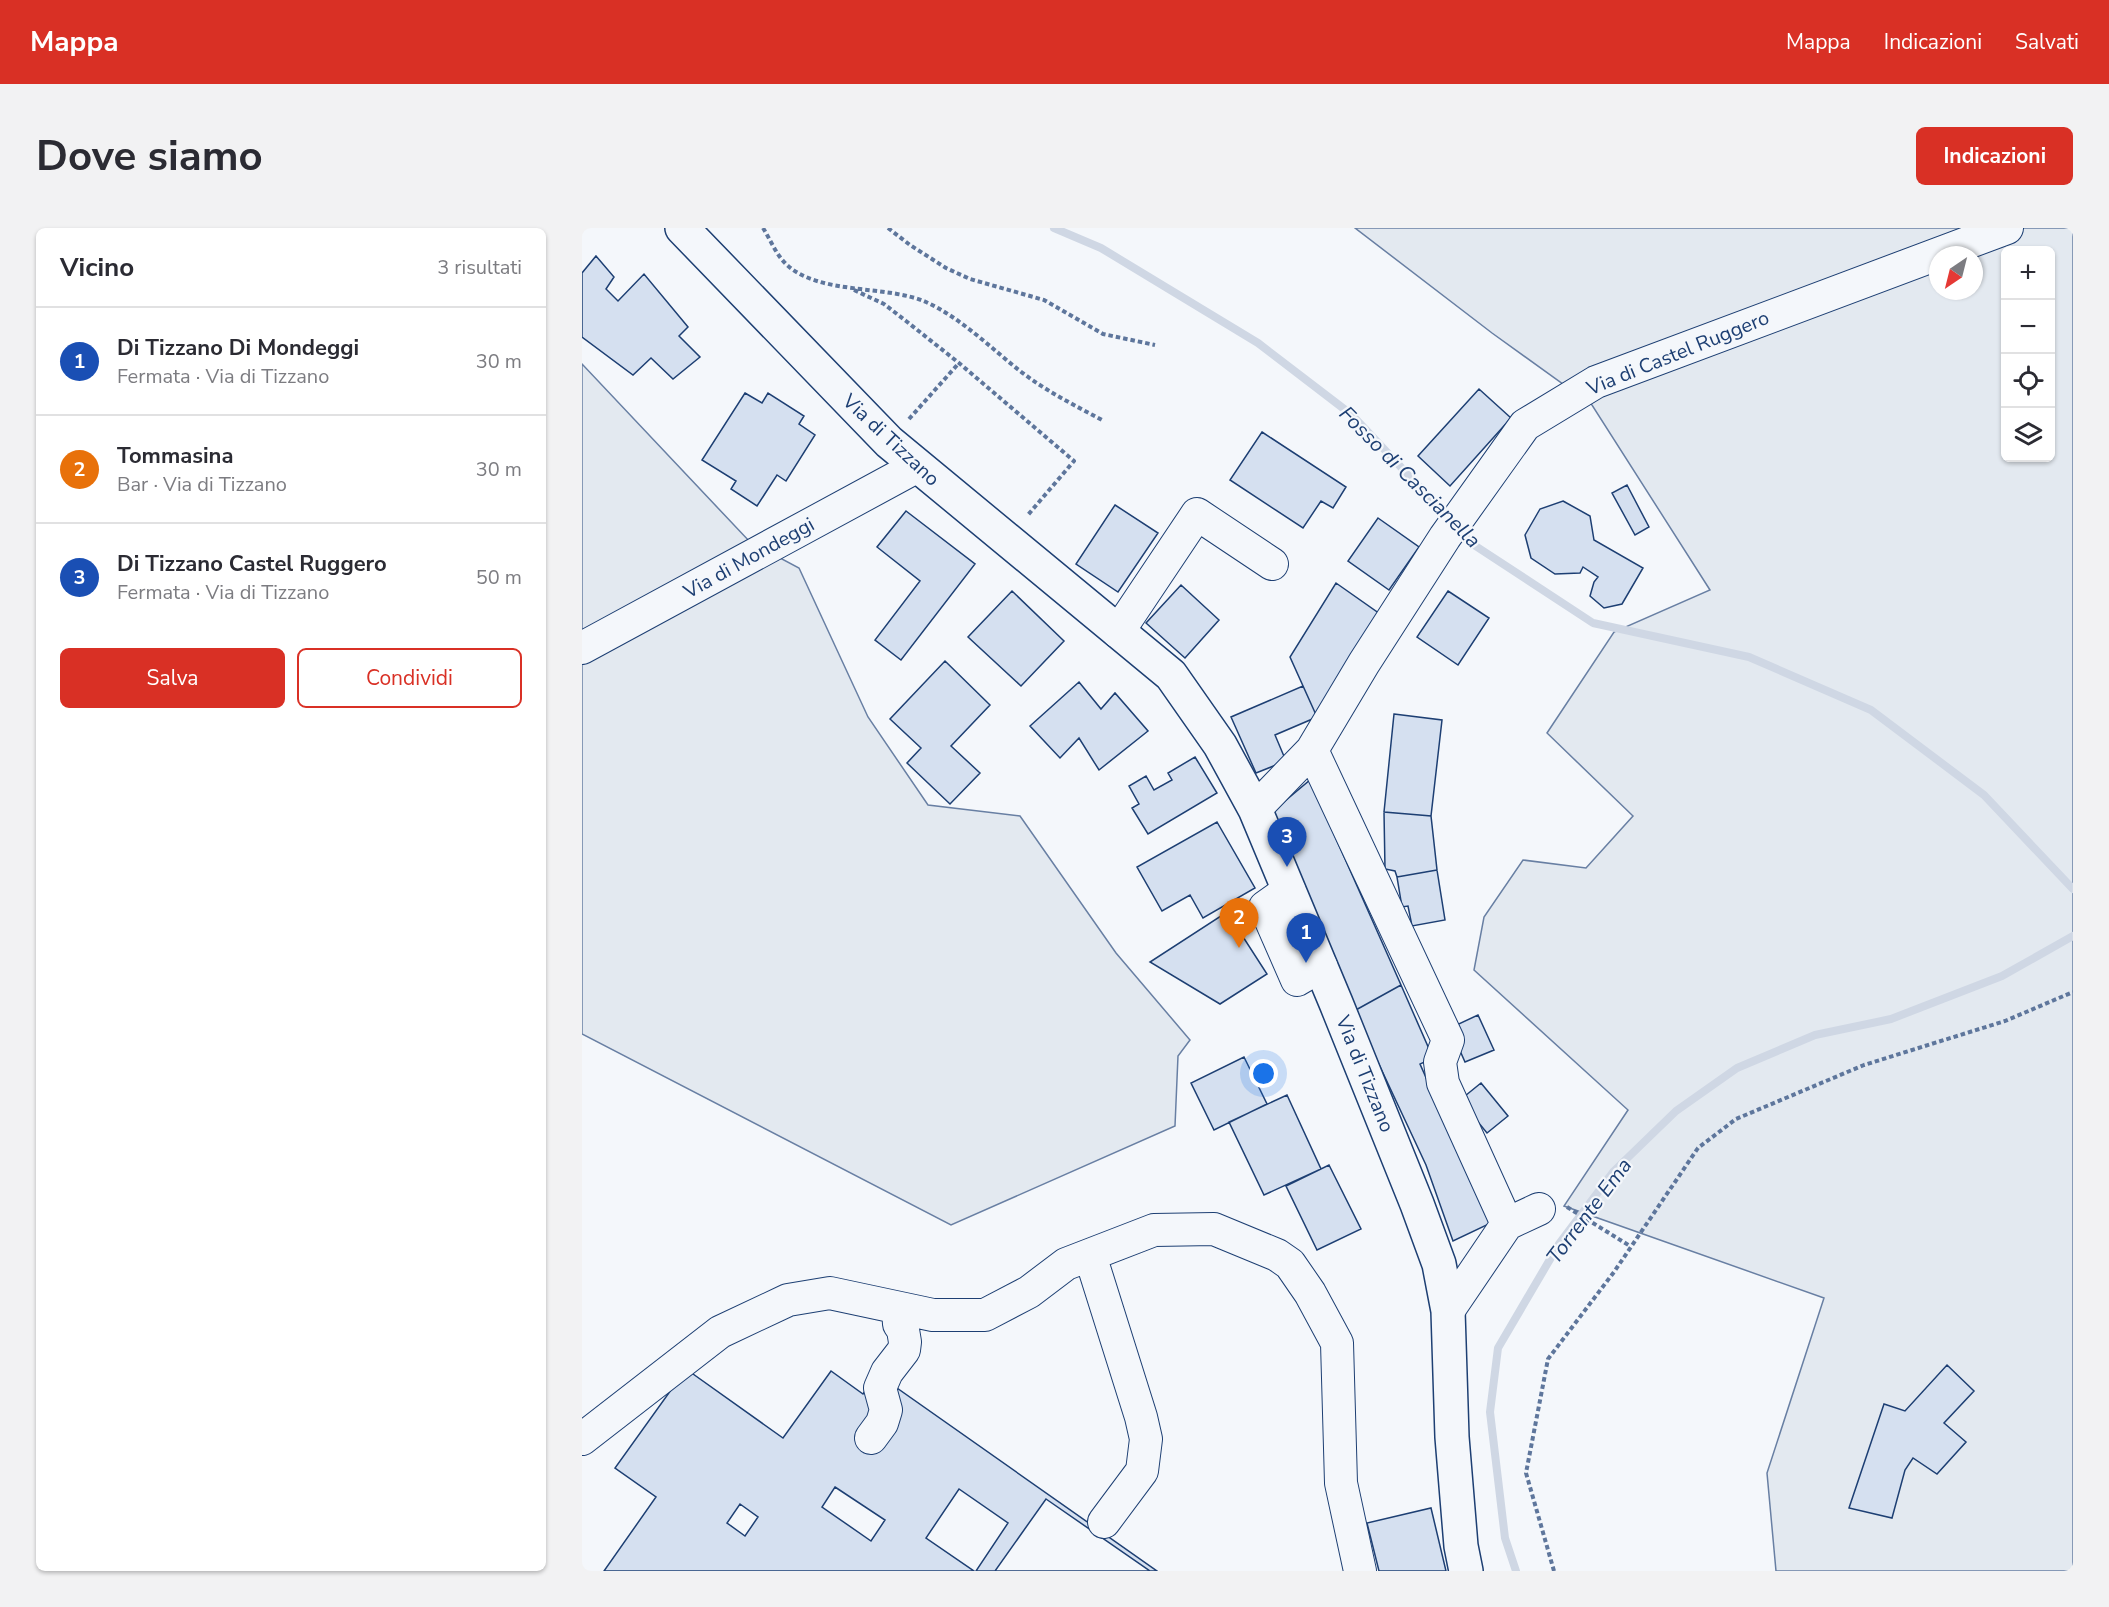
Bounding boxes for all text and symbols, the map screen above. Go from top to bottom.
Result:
text: Mappa [30,23,119,61]
text: Mappa [1786,28,1851,56]
text: Indicazioni [1884,28,1982,56]
text: Salvati [2015,28,2079,56]
button: Indicazioni [1916,127,2073,185]
text: Dove siamo [36,128,263,185]
north arrow [1929,246,1983,300]
map controls [2001,246,2055,462]
button: + [2001,246,2055,300]
text: Vicino [60,250,134,285]
text: 3 risultati [437,254,522,281]
button: − [2001,300,2055,354]
street label: Via di Castel Ruggero [1582,304,1773,402]
text: Di Tizzano Di Mondeggi [117,333,359,363]
text: 1 [74,348,86,375]
text: 30 m [476,348,522,375]
button: locate [2001,354,2055,408]
text: Fermata · Via di Tizzano [117,363,329,390]
street label: Via di Tizzano [836,387,945,492]
water label: Fosso di Cascianella [1333,400,1487,554]
button: layers [2001,408,2055,462]
text: Tommasina [117,441,234,471]
text: 2 [74,456,86,483]
text: 30 m [476,456,522,483]
text: Bar · Via di Tizzano [117,471,287,498]
street label: Via di Mondeggi [678,511,819,606]
text: Di Tizzano Castel Ruggero [117,549,387,579]
text: 3 [74,564,86,591]
text: 50 m [476,564,522,591]
text: Fermata · Via di Tizzano [117,579,329,606]
button: Salva [60,648,285,708]
button: Condividi [297,648,522,708]
pin: 3 [1268,818,1306,867]
pin: 2 [1220,898,1258,948]
pin: 1 [1286,914,1326,963]
street label: Via di Tizzano [1329,1011,1401,1136]
your location [1249,1059,1278,1088]
water label: Torrente Ema [1540,1152,1638,1270]

